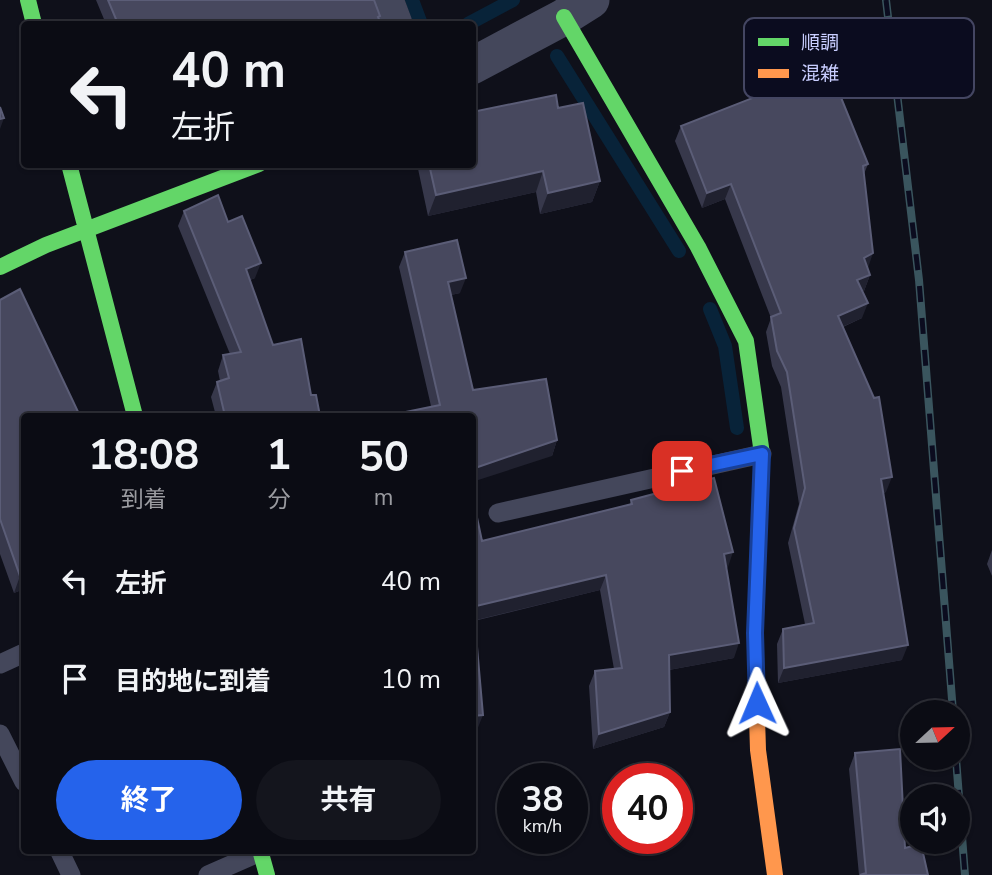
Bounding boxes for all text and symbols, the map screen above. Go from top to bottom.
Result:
legend [744,18,974,98]
text: 順調 [801,30,839,56]
text: 40 m [171,37,286,104]
icon: left [56,49,147,140]
text: 混雑 [801,61,839,87]
text: 左折 [171,106,235,149]
text: 18:08 [88,427,199,484]
text: 1 [266,427,291,484]
text: 50 [359,429,409,486]
pin [652,441,712,501]
icon: arrive [663,452,701,490]
text: m [374,482,394,513]
text: 到着 [121,484,167,515]
text: 分 [267,484,290,515]
icon: left [56,562,94,600]
text: 40 m [381,564,441,599]
text: 左折 [115,566,167,601]
icon: arrive [56,660,94,698]
text: 10 m [381,662,441,697]
text: 目的地に到着 [115,664,271,699]
position arrow [720,666,794,740]
north arrow [900,700,970,770]
map controls [900,700,970,854]
button: 終了 [56,760,242,840]
button: 共有 [256,760,441,840]
speed limit sign: 40 [602,763,693,854]
text: 38 [521,776,564,823]
button: sound [900,784,970,854]
text: km/h [523,814,562,838]

